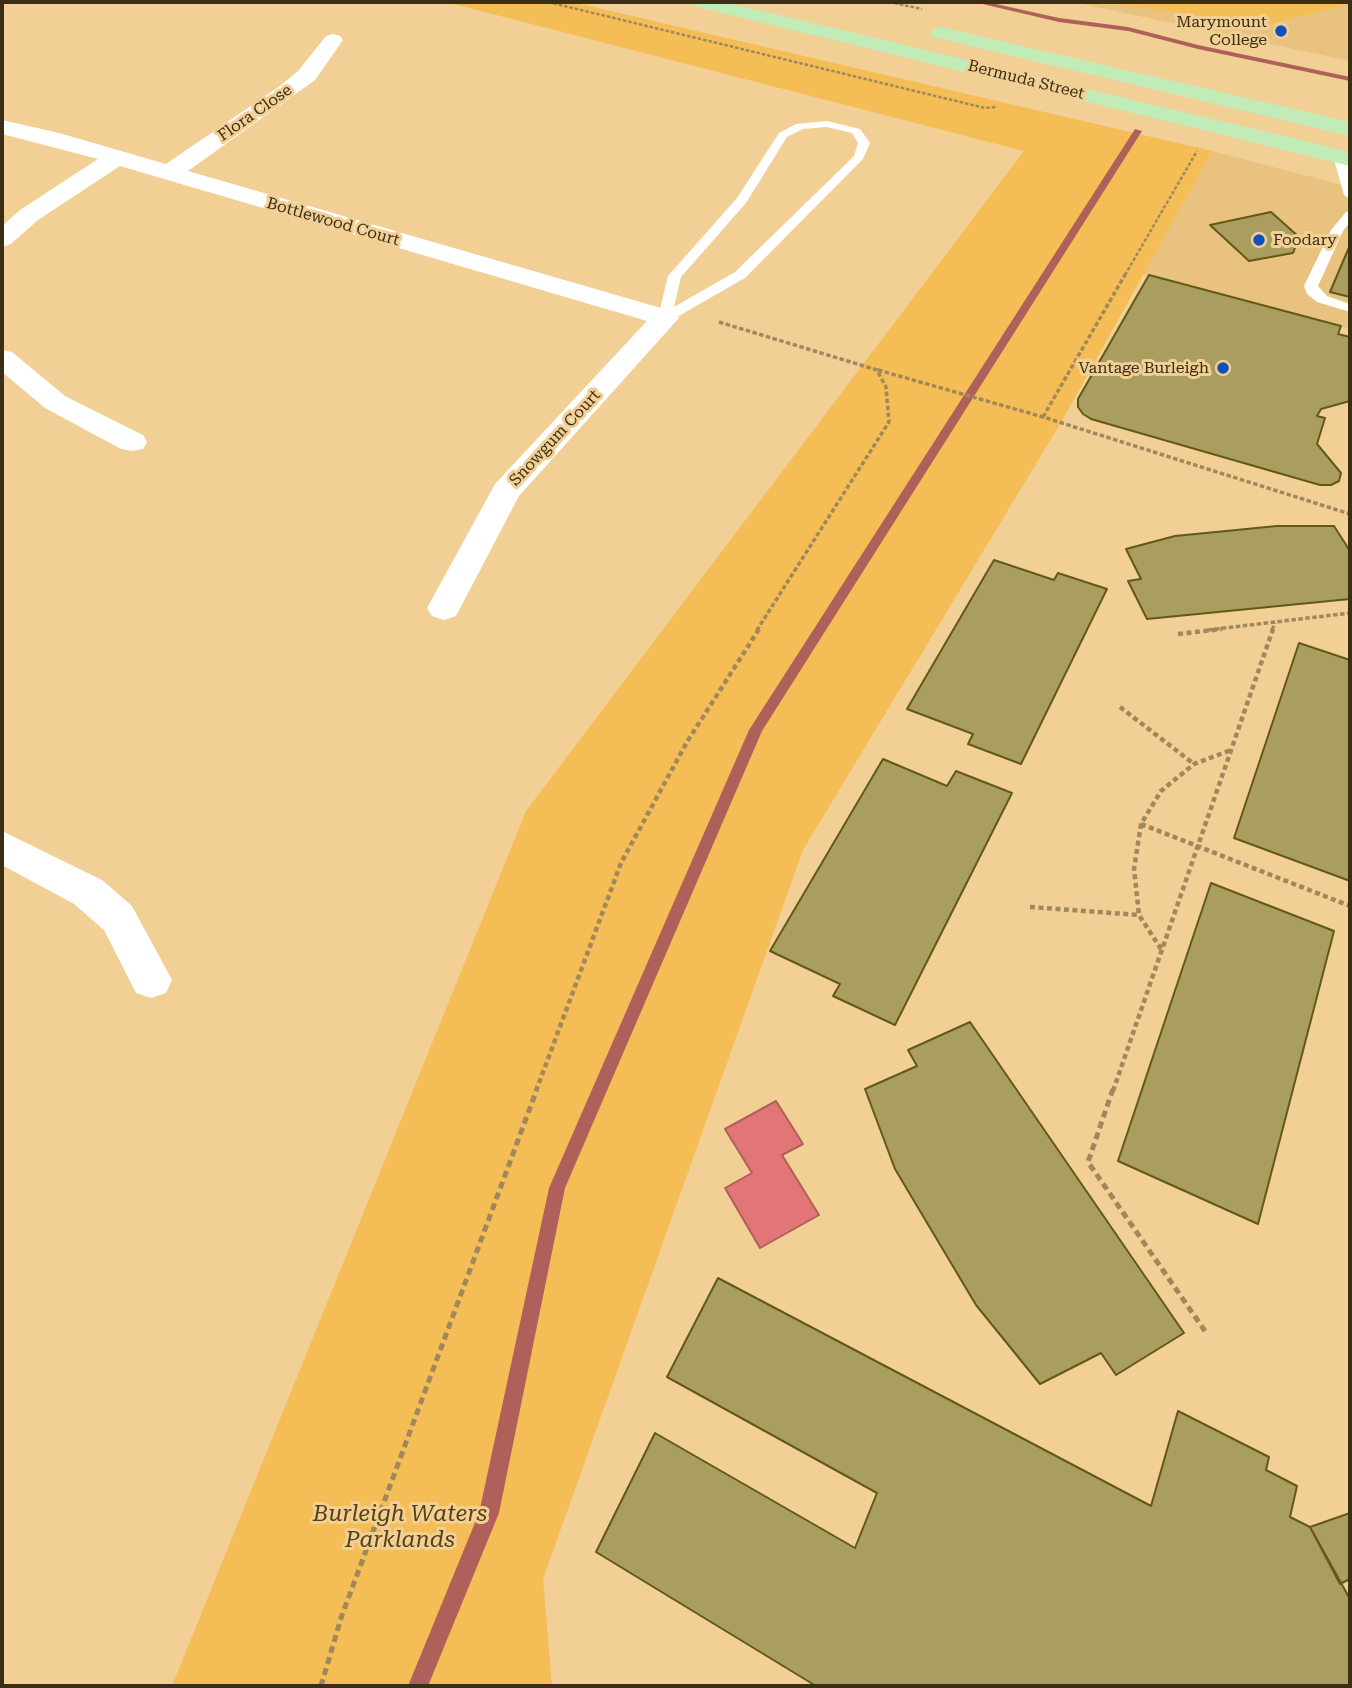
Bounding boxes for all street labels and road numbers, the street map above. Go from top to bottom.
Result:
street label: Bermuda Street [966,56,1086,104]
street label: Flora Close [214,80,296,146]
street label: Bottlewood Court [264,194,402,250]
street label: Snowgum Court [505,386,605,490]

